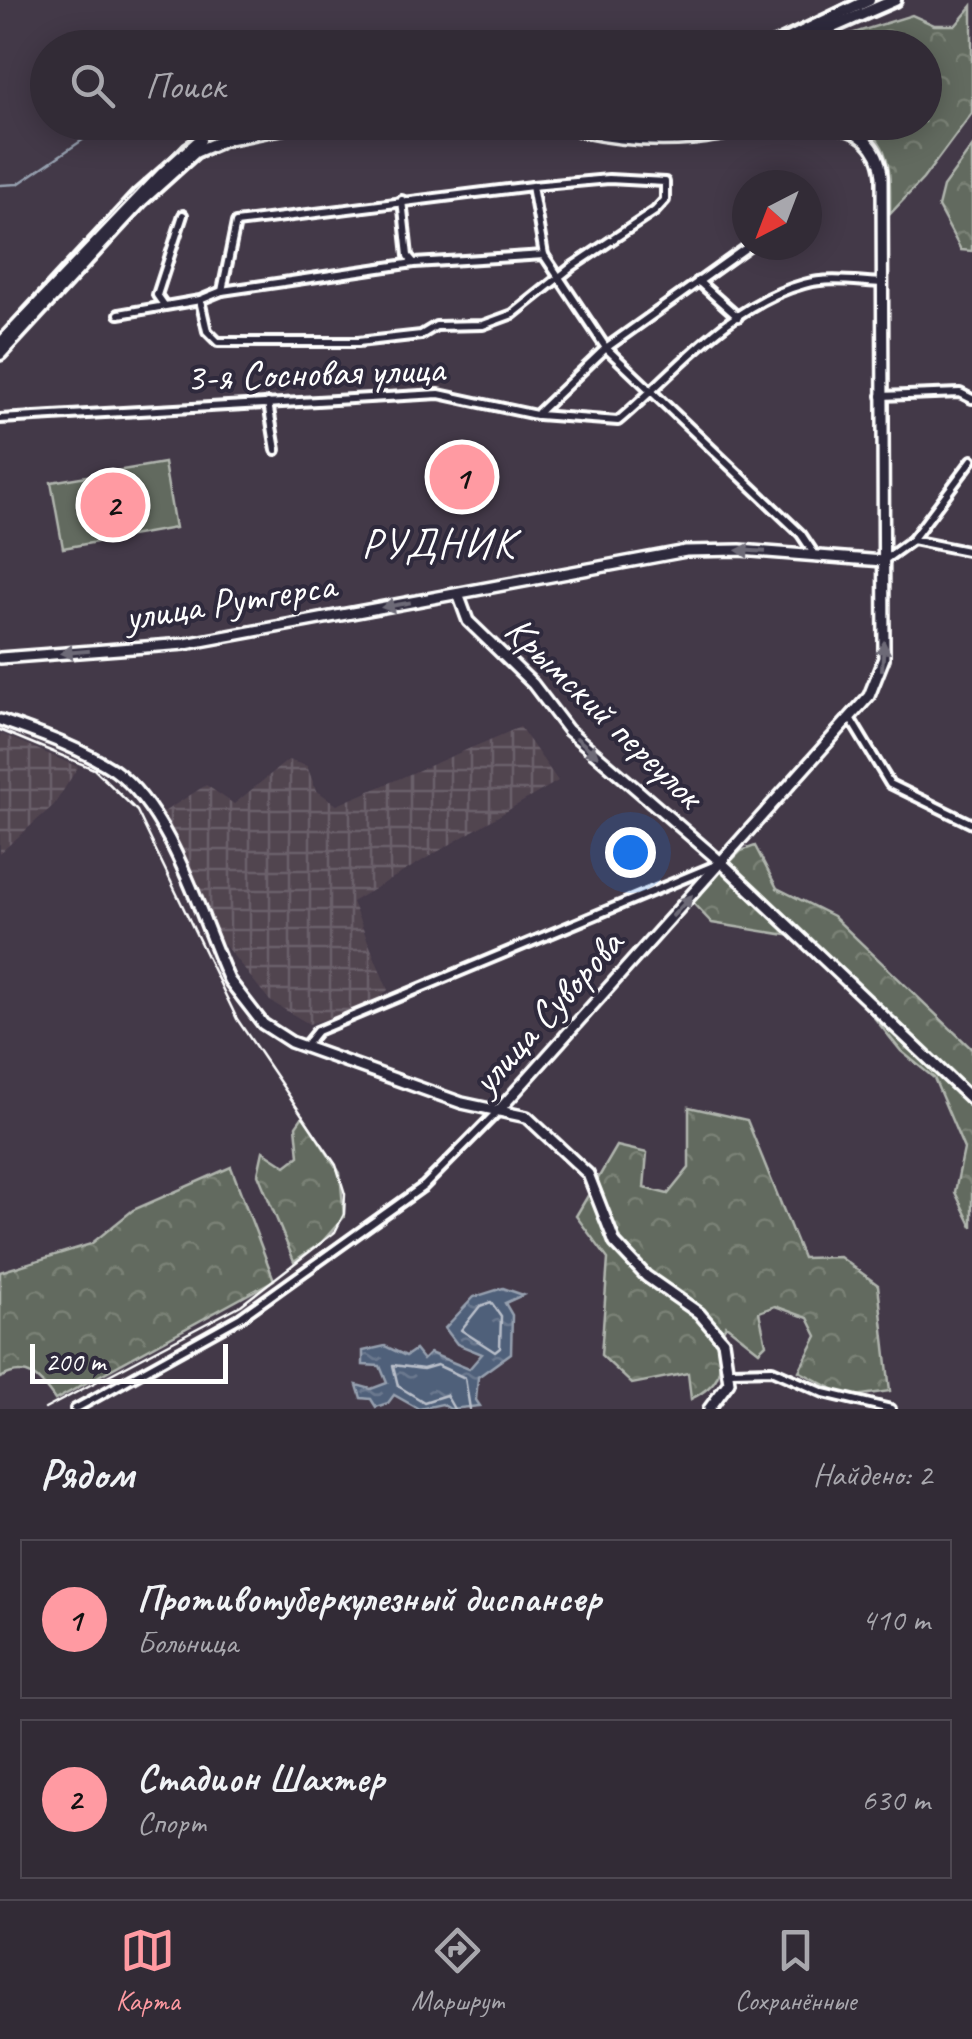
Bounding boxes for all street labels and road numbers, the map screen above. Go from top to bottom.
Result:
street label: 3-я Сосновая улица [185,343,448,402]
street label: улица Рутгерса [119,559,342,643]
street label: Крымский переулок [494,605,716,821]
street label: улица Суворова [459,918,636,1106]

